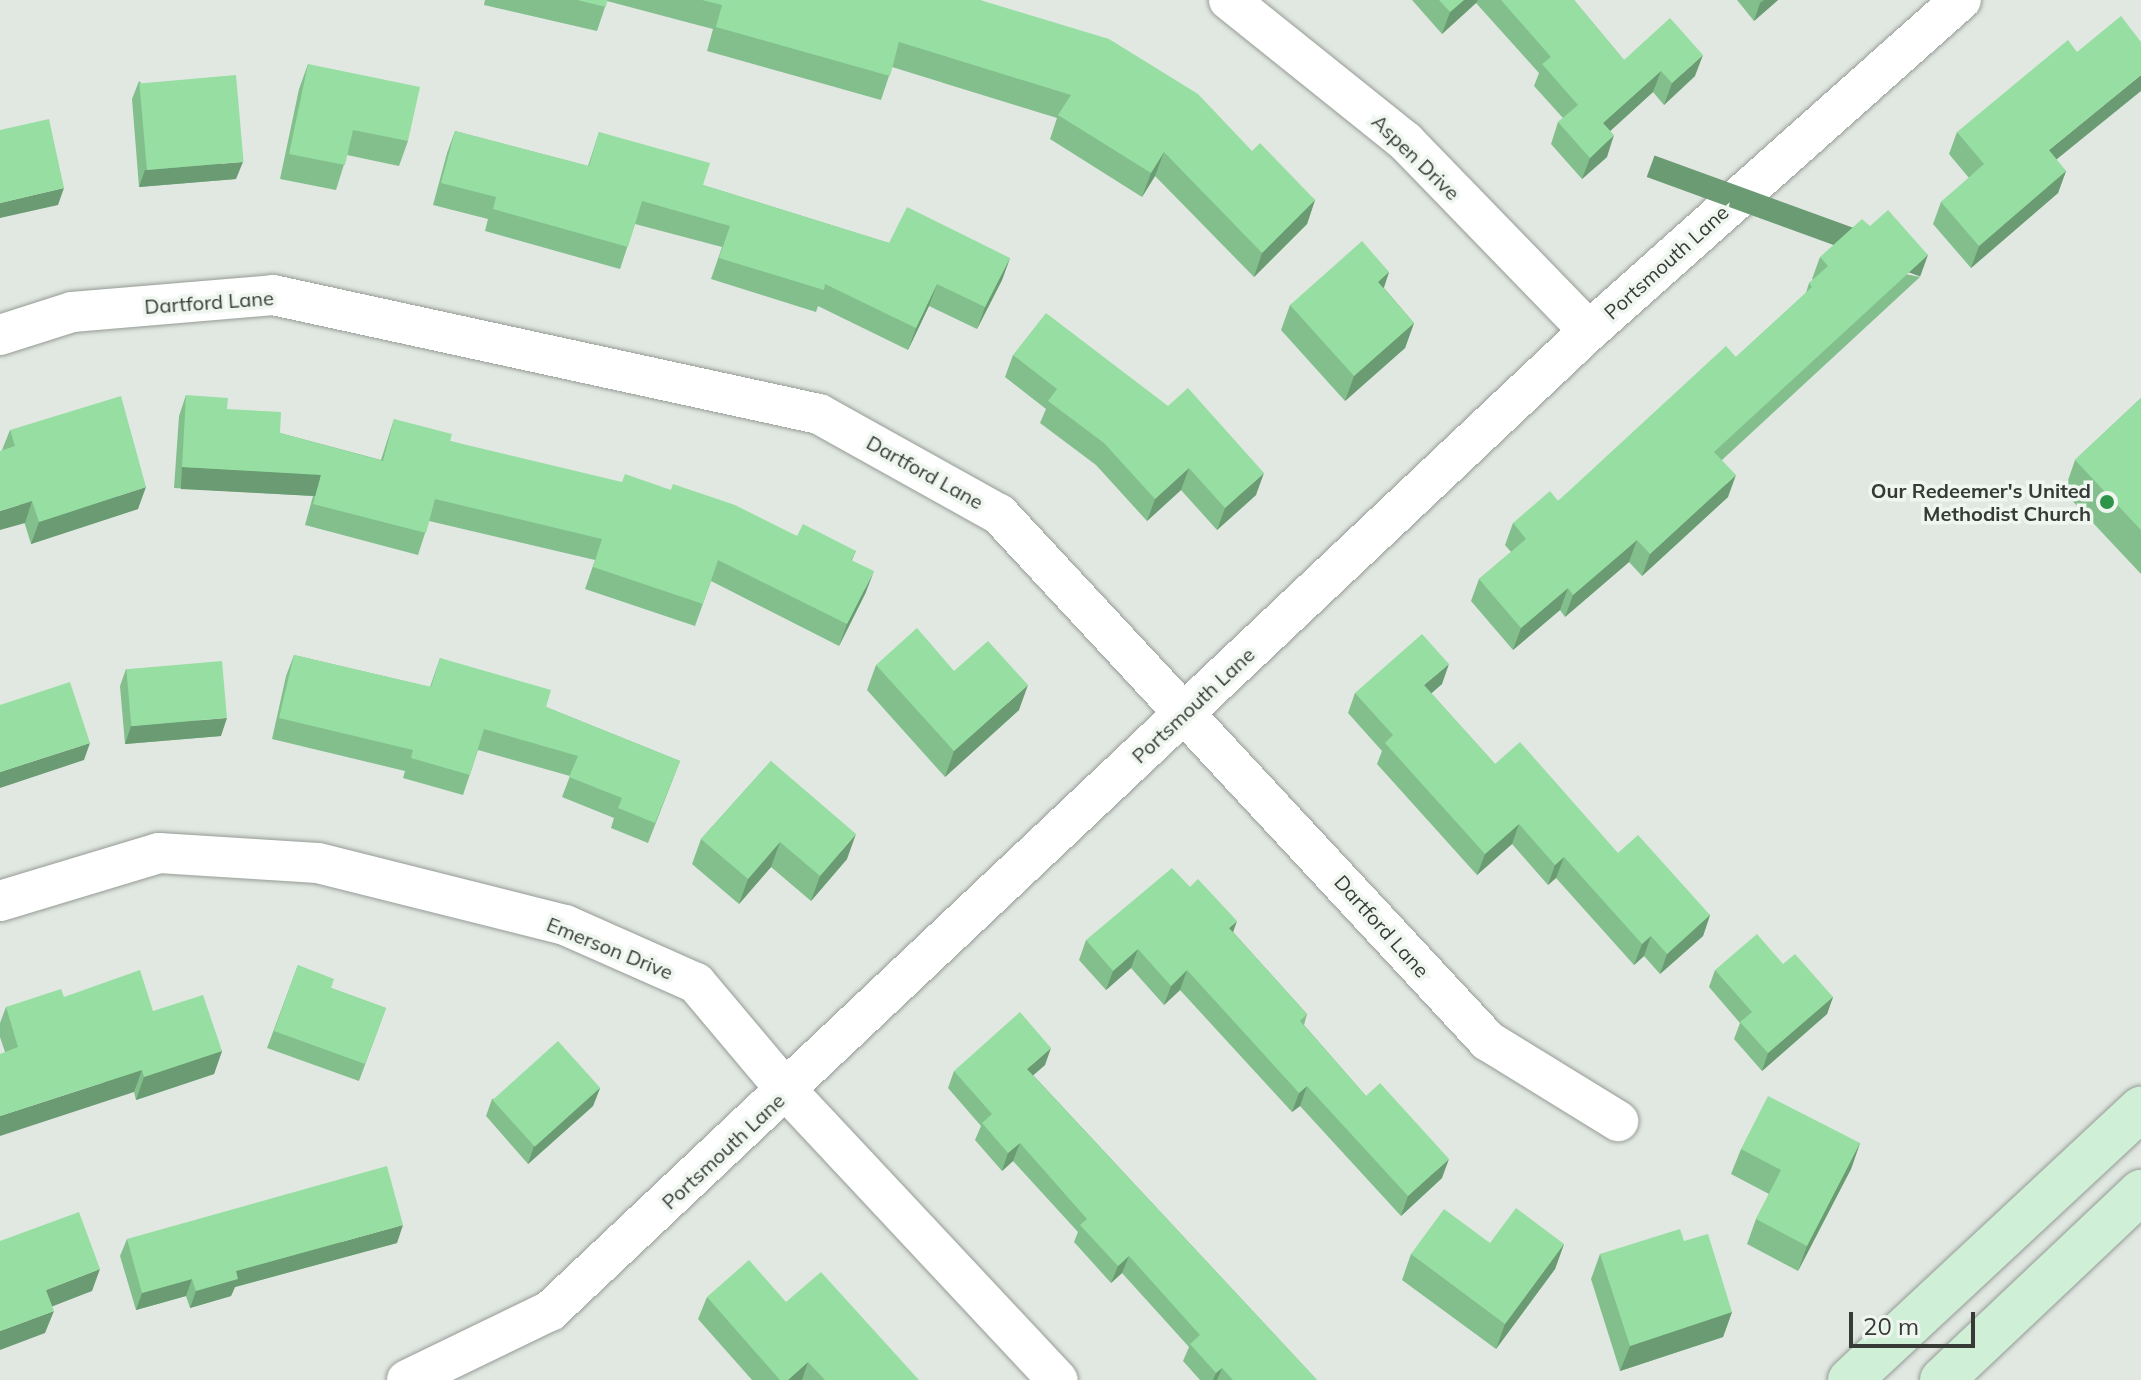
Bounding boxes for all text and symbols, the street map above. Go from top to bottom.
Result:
street label: Aspen Drive [1367,109,1465,205]
street label: Portsmouth Lane [1599,200,1733,324]
street label: Dartford Lane [144,286,274,318]
street label: Dartford Lane [863,430,987,514]
place label: Our Redeemer's United Methodist Church [1871,478,2091,525]
marker: Our Redeemer's United Methodist Church [2098,493,2116,511]
street label: Portsmouth Lane [1127,642,1259,768]
street label: Dartford Lane [1330,870,1434,982]
street label: Emerson Drive [543,912,677,984]
street label: Portsmouth Lane [657,1088,789,1214]
scale bar [1853,1296,1979,1346]
text: 20 m [1863,1311,1919,1341]

